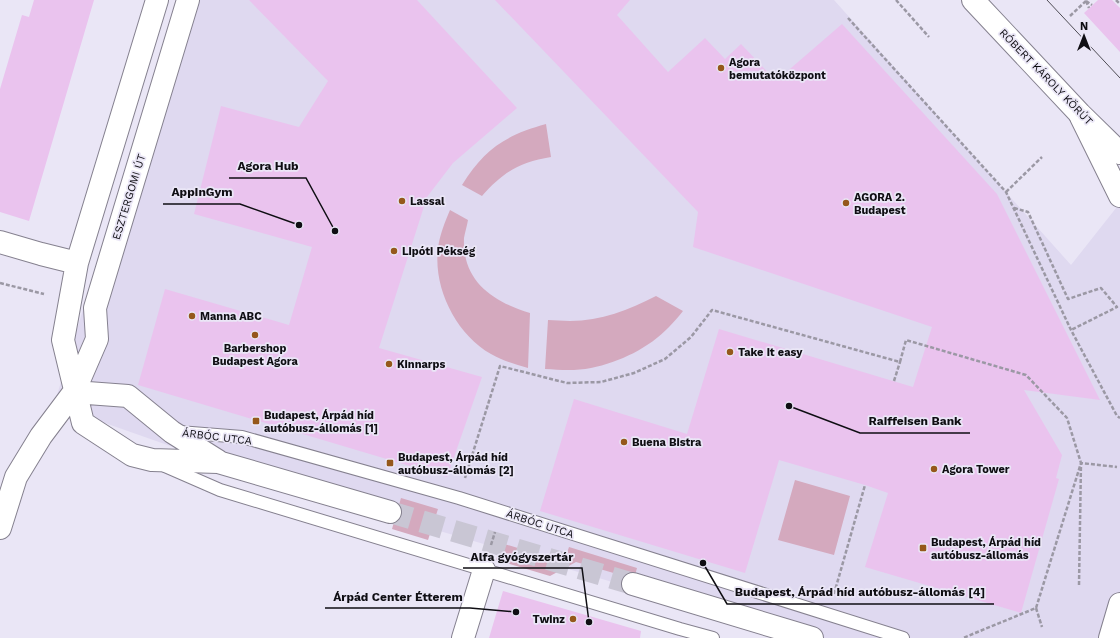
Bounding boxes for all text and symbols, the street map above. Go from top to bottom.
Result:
north arrow [1064,16,1104,56]
text: N [1080,20,1088,33]
street label: RÓBERT KÁROLY KÖRÚT [997,26,1096,128]
place label: Agora bemutatóközpont [729,56,826,82]
marker: Agora bemutatóközpont [716,63,726,73]
street label: ESZTERGOMI ÚT [109,152,148,241]
callout: Agora Hub [229,154,306,178]
text: Agora Hub [237,159,299,173]
callout: AppInGym [163,180,240,204]
text: AppInGym [171,185,233,199]
place label: AGORA 2. Budapest [854,191,906,217]
place label: Lassal [410,195,445,208]
marker: Lassal [397,196,407,206]
marker: AGORA 2. Budapest [841,198,851,208]
place label: Lipóti Pékség [402,245,476,258]
marker: Lipóti Pékség [389,246,399,256]
place label: Manna ABC [200,310,262,323]
marker: Manna ABC [187,311,197,321]
marker: Barbershop Budapest Agora [250,330,260,340]
place label: Barbershop Budapest Agora [212,342,298,368]
place label: Take it easy [738,346,803,359]
marker: Take it easy [725,347,735,357]
place label: Kinnarps [397,358,445,371]
marker: Kinnarps [384,359,394,369]
place label: Budapest, Árpád híd autóbusz-állomás [1] [264,409,378,435]
callout: Raiffeisen Bank [860,409,970,433]
text: Raiffeisen Bank [868,414,962,428]
marker: Budapest, Árpád híd autóbusz-állomás [1] [251,416,261,426]
street label: ÁRBÓC UTCA [181,425,253,448]
place label: Buena Bistra [632,436,702,449]
marker: Buena Bistra [619,437,629,447]
place label: Budapest, Árpád híd autóbusz-állomás [2] [398,451,514,477]
marker: Budapest, Árpád híd autóbusz-állomás [2] [385,458,395,468]
place label: Agora Tower [942,463,1010,476]
marker: Agora Tower [929,464,939,474]
street label: ÁRBÓC UTCA [505,506,576,541]
place label: Budapest, Árpád híd autóbusz-állomás [931,536,1041,562]
marker: Budapest, Árpád híd autóbusz-állomás [918,543,928,553]
callout: Alfa gyógyszertár [463,544,582,568]
text: Alfa gyógyszertár [471,550,574,564]
callout: Budapest, Árpád híd autóbusz-állomás [4] [727,580,994,604]
callout: Árpád Center Étterem [325,584,470,608]
text: Budapest, Árpád híd autóbusz-állomás [4] [735,585,985,599]
text: Árpád Center Étterem [333,590,463,604]
place label: Twinz [532,613,565,626]
marker: Twinz [568,614,578,624]

